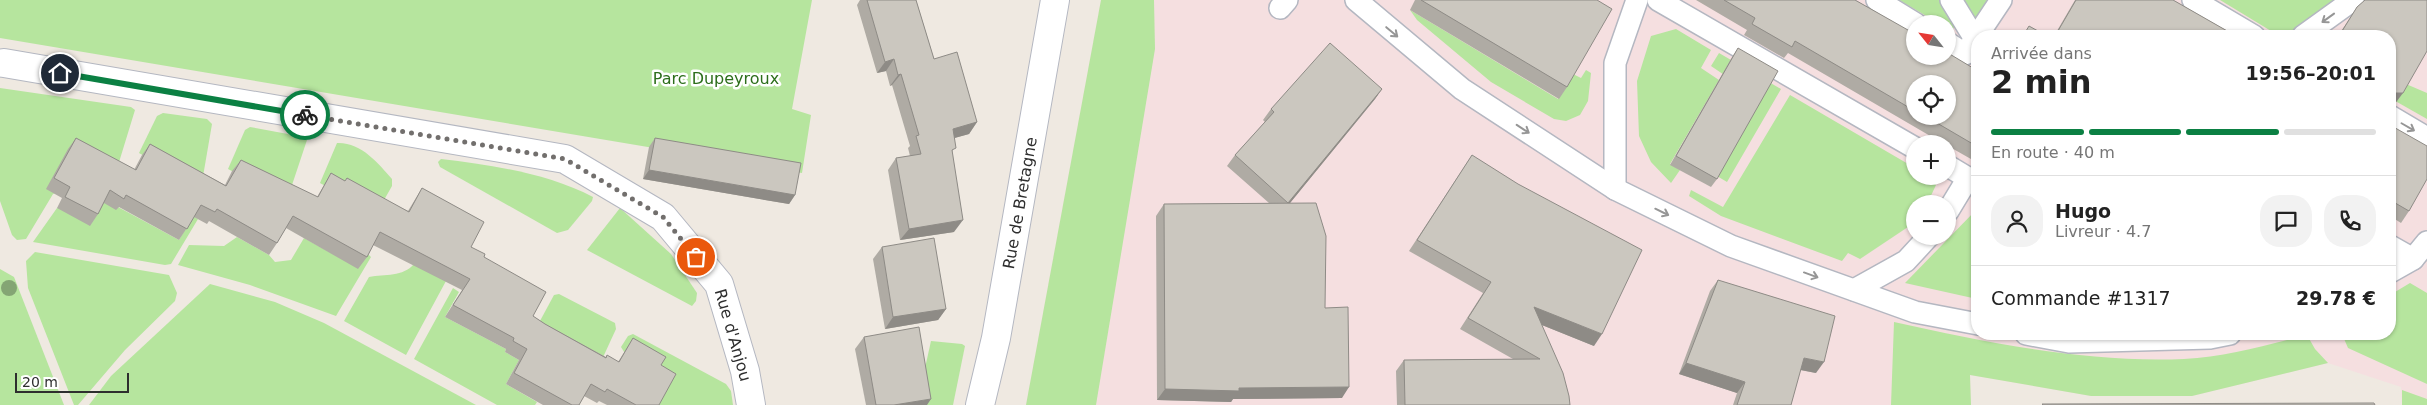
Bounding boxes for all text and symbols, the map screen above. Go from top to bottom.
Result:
one-way arrow [2321,13,2335,23]
north arrow [1906,15,1956,65]
map controls [1906,15,1956,245]
one-way arrow [1386,26,1399,37]
text: Arrivée dans [1991,44,2092,63]
pin [39,52,81,94]
icon: home [46,59,74,87]
text: 19:56–20:01 [2246,62,2376,84]
text: 2 min [1991,63,2092,101]
park label: Parc Dupeyroux [653,69,779,88]
button: locate [1906,75,1956,125]
courier [280,90,330,140]
icon: bike [291,101,319,129]
one-way arrow [2401,122,2416,132]
one-way arrow [1515,124,1529,134]
street label: Rue de Bretagne [999,135,1041,271]
button: + [1906,135,1956,185]
text: En route · 40 m [1991,143,2115,162]
button: − [1906,195,1956,245]
button: person [1991,195,2043,247]
button: chat [2260,195,2312,247]
button: phone [2324,195,2376,247]
text: Hugo [2055,200,2111,222]
one-way arrow [1654,208,1669,217]
text: Livreur · 4.7 [2055,222,2151,241]
pin [675,236,717,278]
icon: bag [682,243,710,271]
one-way arrow [1803,271,1819,280]
street label: Rue d'Anjou [711,286,755,384]
text: Commande #1317 [1991,287,2171,309]
text: 29.78 € [2296,287,2376,309]
scale bar [15,370,129,393]
text: 20 m [22,374,58,390]

